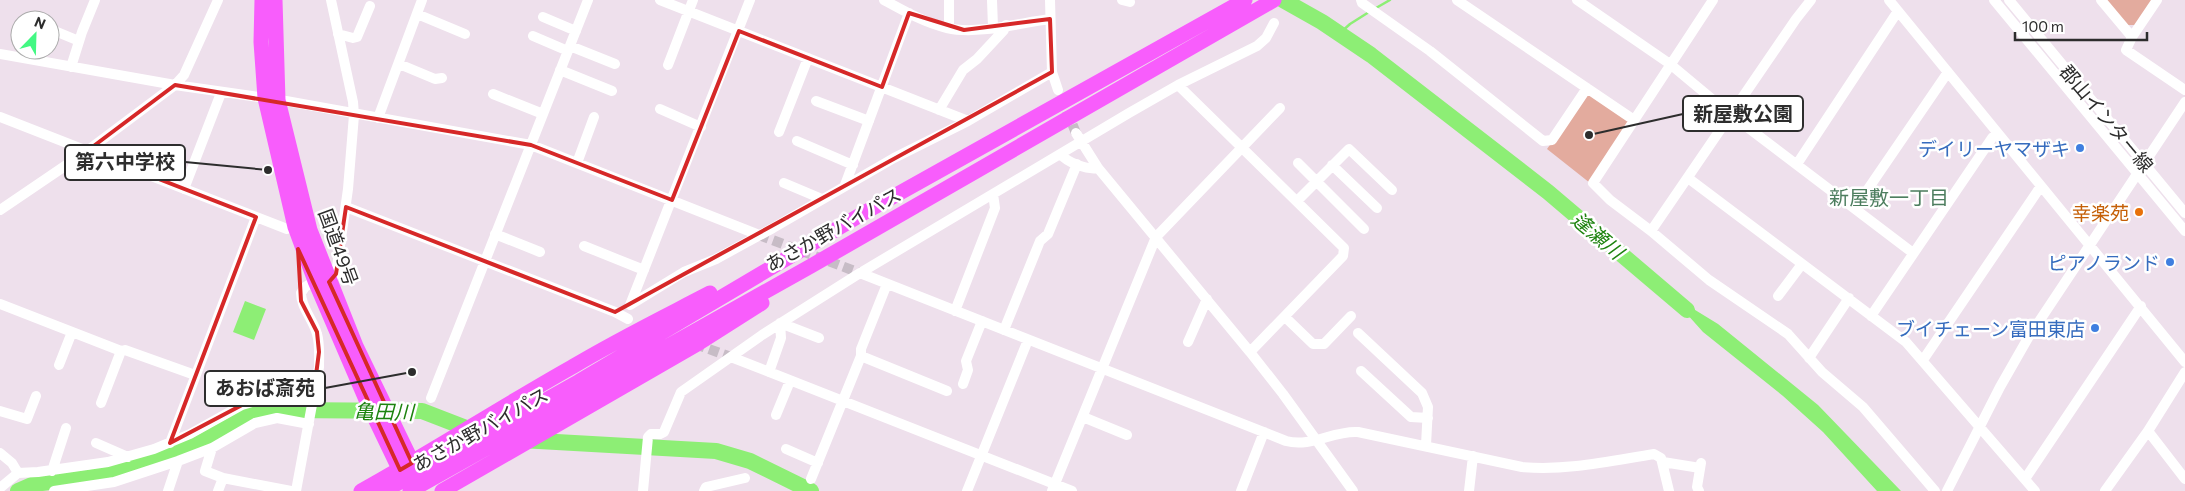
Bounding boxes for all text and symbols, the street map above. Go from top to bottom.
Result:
north arrow [10,10,60,60]
scale bar [2015,10,2148,42]
text: N [32,13,48,32]
text: 100 m [2022,17,2064,35]
street label: 郡山インター線 [2055,60,2159,176]
callout: 新屋敷公園 [1683,96,1803,131]
text: 新屋敷公園 [1693,101,1793,125]
place label: デイリーヤマザキ [1918,137,2070,160]
marker: デイリーヤマザキ [2074,142,2086,154]
callout: 第六中学校 [65,145,185,180]
text: 第六中学校 [75,149,175,173]
street label: あさか野バイパス [761,182,905,276]
district label: 新屋敷一丁目 [1829,185,1949,209]
place label: 幸楽苑 [2072,201,2129,224]
street label: 国道49号 [315,206,363,288]
marker: 幸楽苑 [2133,206,2145,218]
water label: 逢瀬川 [1567,207,1630,265]
place label: ピアノランド [2048,251,2160,274]
marker: ピアノランド [2164,256,2176,268]
place label: ブイチェーン富田東店 [1896,317,2085,340]
marker: ブイチェーン富田東店 [2089,322,2101,334]
callout: あおば斎苑 [205,371,325,406]
text: あおば斎苑 [215,375,315,399]
street label: あさか野バイパス [408,382,552,476]
water label: 亀田川 [354,398,416,424]

